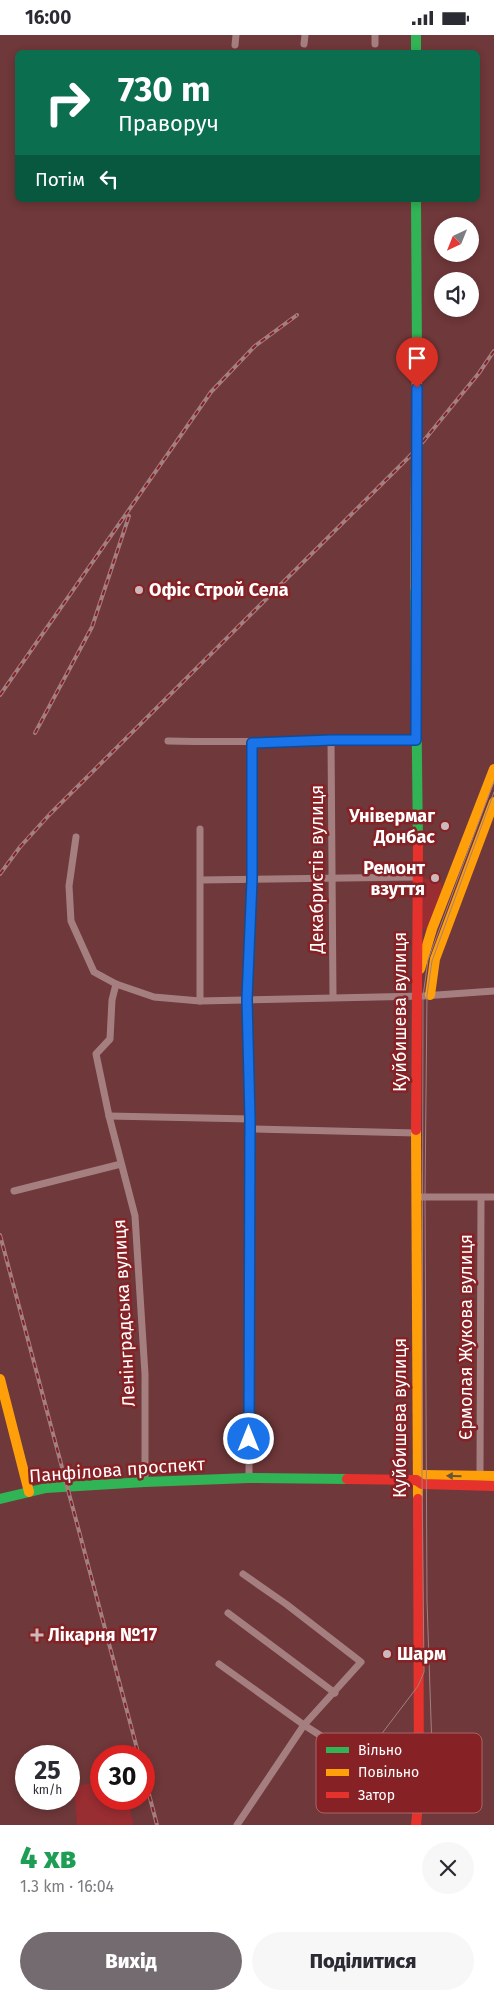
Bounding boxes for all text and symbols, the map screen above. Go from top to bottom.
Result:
text: 16:00 [25,6,71,29]
text: 730 m [118,68,211,110]
icon: right [35,70,100,135]
text: Праворуч [118,110,219,137]
icon: left [95,165,123,193]
text: Потім [35,168,85,191]
north arrow [434,217,479,263]
map controls [434,217,479,317]
button: sound [434,272,479,317]
pin [396,337,438,388]
icon: arrive [403,344,431,372]
place label: Офіс Строй Села [149,579,289,601]
marker: Офіс Строй Села [133,584,145,596]
street label: Декабристів вулиця [306,785,328,954]
place label: Універмаг Донбас [348,805,435,848]
marker: Універмаг Донбас [439,820,451,832]
place label: Ремонт взуття [363,857,425,900]
marker: Ремонт взуття [429,872,441,884]
street label: Куйбишева вулиця [389,932,411,1092]
street label: Ленінградська вулиця [108,1219,140,1407]
street label: Єрмолая Жукова вулиця [455,1234,477,1440]
street label: Куйбишева вулиця [389,1338,411,1498]
position arrow [222,1412,274,1464]
street label: Панфілова проспект [28,1453,206,1487]
one-way arrow [446,1472,462,1480]
place label: Лікарня №17 [48,1624,158,1646]
marker: Лікарня №17 [30,1628,44,1642]
place label: Шарм [397,1643,446,1665]
marker: Шарм [381,1648,393,1660]
legend [316,1733,482,1813]
text: Вільно [358,1742,402,1759]
speed limit sign: 30 [90,1745,155,1810]
text: 25 [34,1756,61,1786]
text: Повільно [358,1764,419,1781]
text: km/h [33,1783,62,1797]
text: Затор [358,1787,395,1804]
text: 4 хв [20,1840,76,1876]
button: close [422,1842,474,1894]
text: 1.3 km · 16:04 [20,1877,114,1896]
button: Вихід [20,1932,242,1990]
button: Поділитися [252,1932,474,1990]

